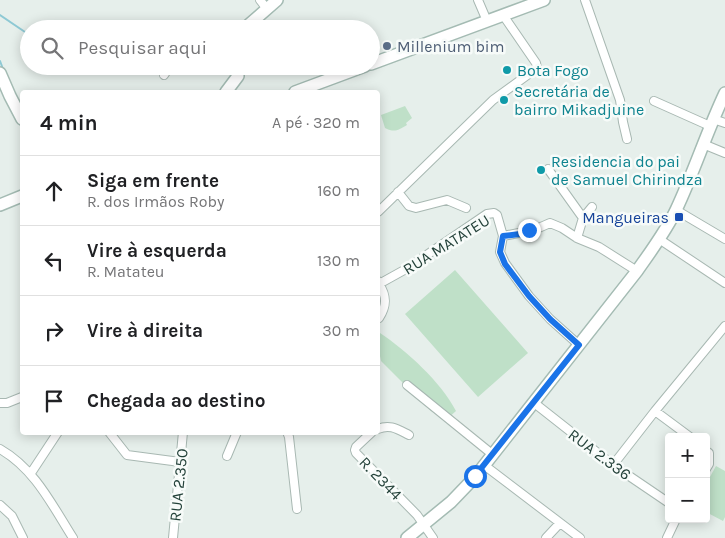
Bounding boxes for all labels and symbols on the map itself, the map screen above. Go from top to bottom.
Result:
place label: Millenium bim [397,37,505,56]
marker: Millenium bim [381,40,393,52]
place label: Bota Fogo [517,61,589,80]
marker: Bota Fogo [501,64,513,76]
place label: Secretária de bairro Mikadjuine [514,82,644,119]
marker: Secretária de bairro Mikadjuine [498,94,510,106]
place label: Residencia do pai de Samuel Chirindza [551,152,702,189]
marker: Residencia do pai de Samuel Chirindza [535,164,547,176]
place label: Mangueiras [582,208,669,227]
street label: RUA MATATEU [399,210,493,279]
marker: Mangueiras [673,211,685,223]
route end [518,219,541,242]
street label: RUA 2.336 [565,425,635,484]
street label: RUA 2.350 [165,448,192,523]
street label: R. 2344 [355,453,406,504]
route start [464,465,487,488]

